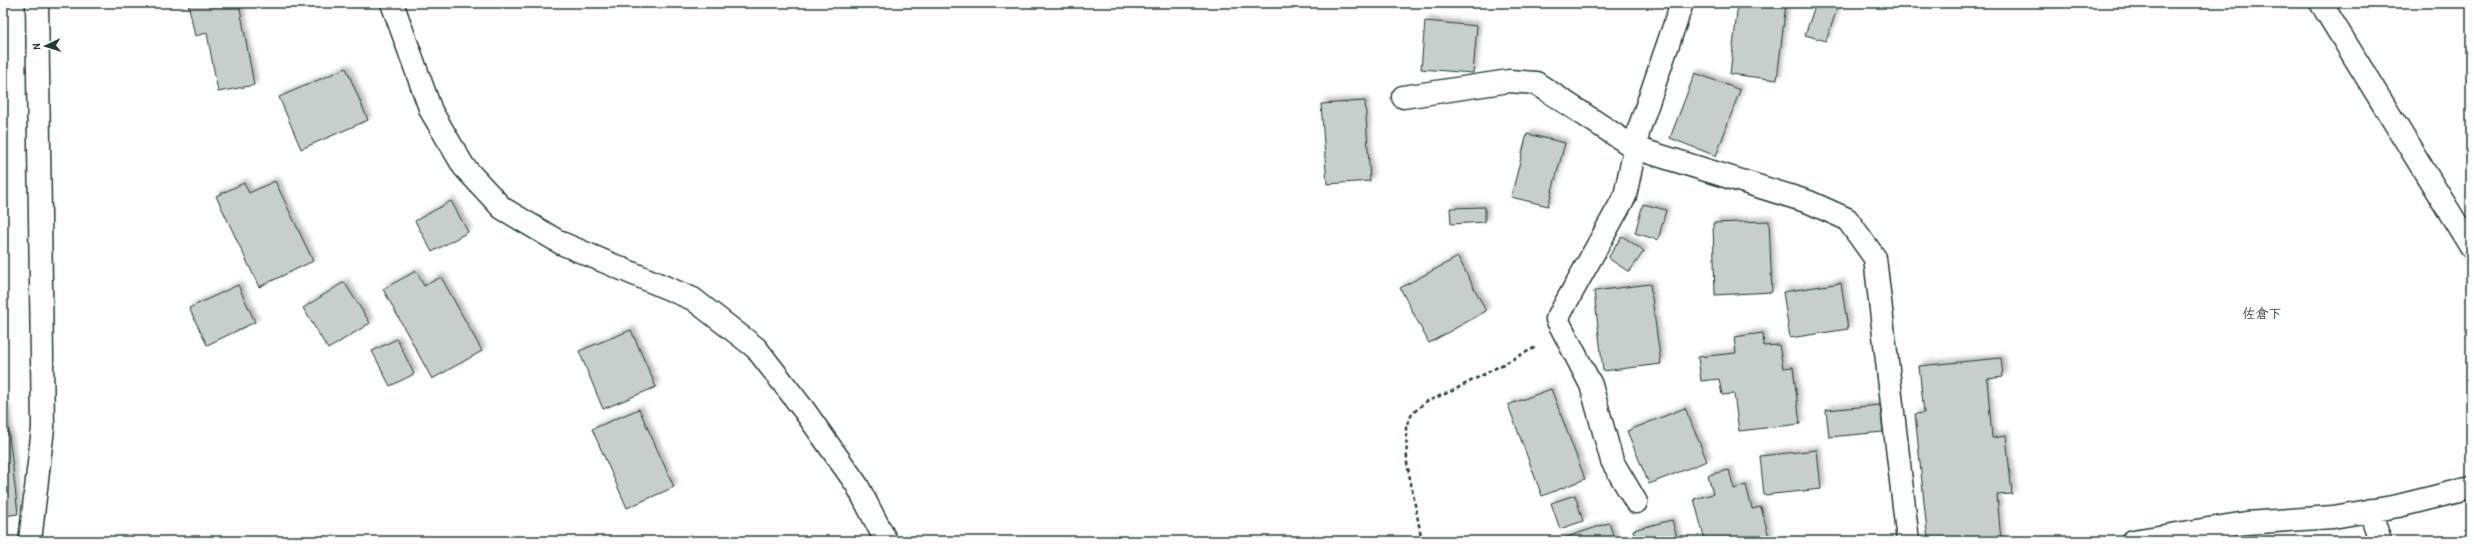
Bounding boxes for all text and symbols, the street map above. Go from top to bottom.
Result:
north arrow [26,26,66,66]
text: N [29,43,43,50]
district label: 佐倉下 [2242,304,2282,322]

